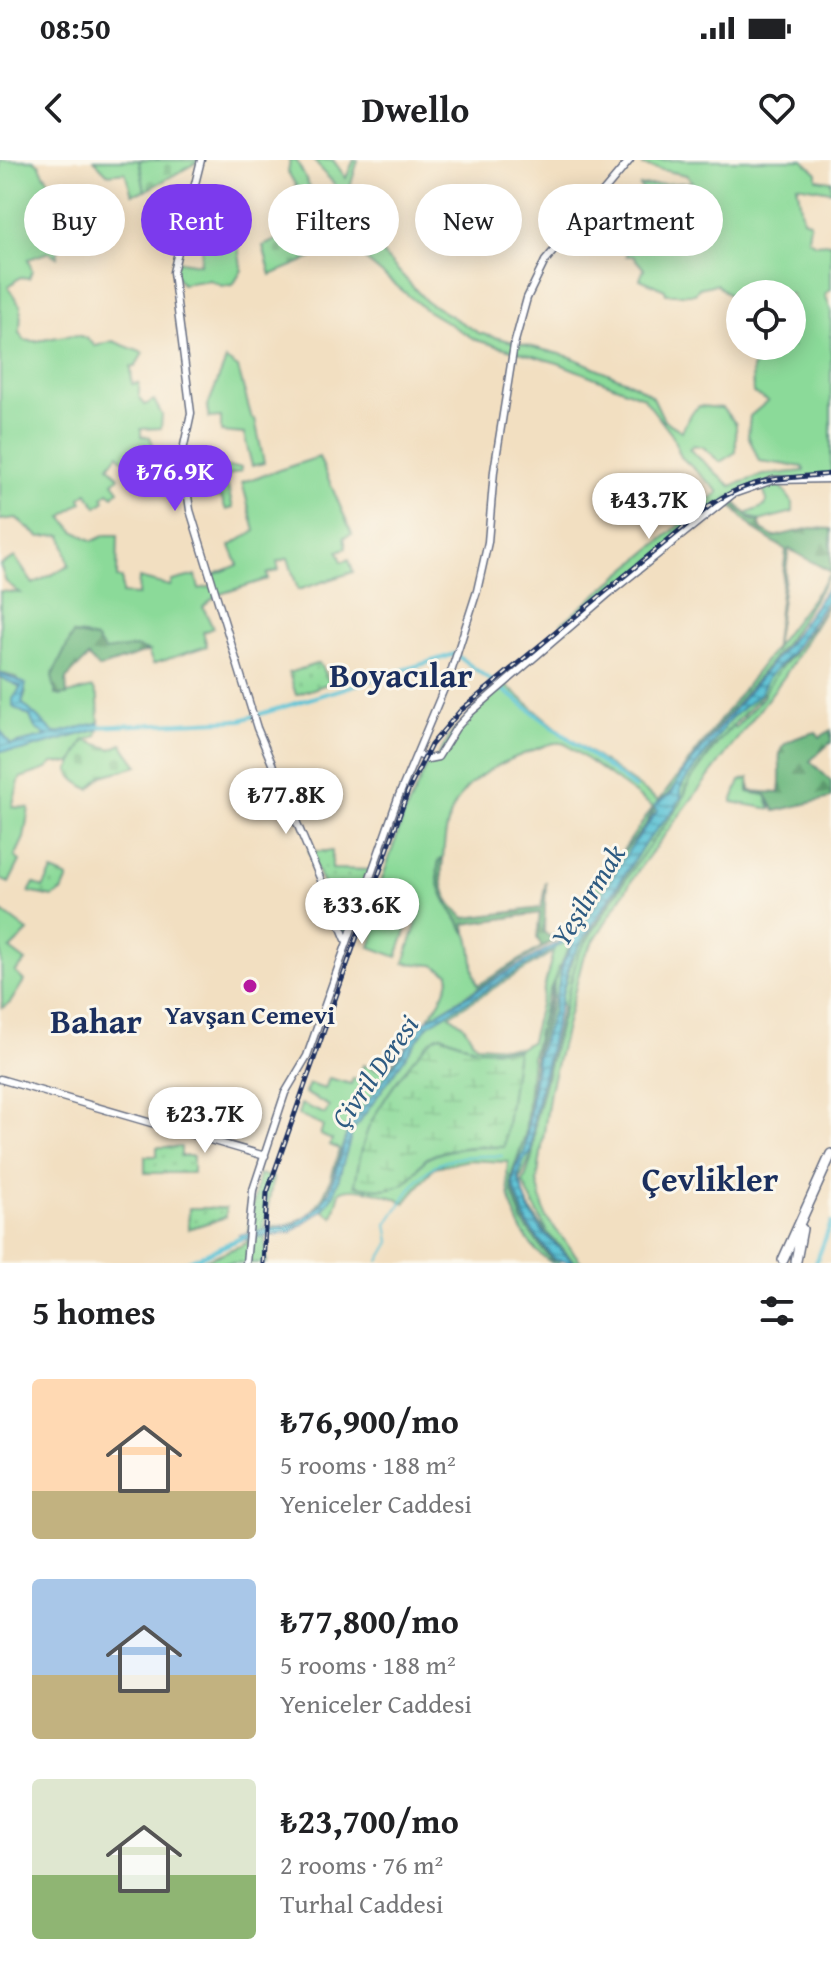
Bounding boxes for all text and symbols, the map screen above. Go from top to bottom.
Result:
text: 08:50 [40,6,111,50]
text: Dwello [362,82,469,135]
icon: back [32,86,76,130]
icon: heart [755,86,799,130]
chip: Buy [24,184,125,256]
chip: Rent [141,184,252,256]
chip: Filters [268,184,399,256]
chip: New [415,184,522,256]
chip: Apartment [538,184,723,256]
map controls [726,280,806,360]
button: locate [726,280,806,360]
pin: ₺76.9K [110,445,240,513]
text: ₺76.9K [136,451,214,490]
pin: ₺43.7K [584,473,714,541]
text: ₺43.7K [610,479,688,518]
district label: Boyacılar [329,650,473,699]
pin: ₺77.8K [221,768,351,836]
text: ₺77.8K [247,774,325,813]
water label: Yeşilırmak [540,836,635,954]
pin: ₺33.6K [297,878,427,946]
text: ₺33.6K [323,884,401,923]
marker: Yavşan Cemevi [241,977,259,995]
place label: Yavşan Cemevi [165,995,335,1034]
district label: Bahar [50,996,142,1045]
water label: Çivril Deresi [320,1006,428,1136]
pin: ₺23.7K [140,1087,270,1155]
text: ₺23.7K [166,1093,244,1132]
district label: Çevlikler [642,1154,779,1203]
text: 5 homes [32,1287,156,1336]
icon: filters [755,1289,799,1333]
text: ₺76,900/mo [280,1396,459,1445]
icon: home [96,1411,192,1507]
text: 5 rooms · 188 m² [280,1445,456,1484]
text: Yeniceler Caddesi [280,1484,472,1523]
text: ₺77,800/mo [280,1596,459,1645]
icon: home [96,1611,192,1707]
text: 5 rooms · 188 m² [280,1645,456,1684]
text: Yeniceler Caddesi [280,1684,472,1723]
text: ₺23,700/mo [280,1796,459,1845]
icon: home [96,1811,192,1907]
text: 2 rooms · 76 m² [280,1845,443,1884]
text: Turhal Caddesi [280,1884,443,1923]

